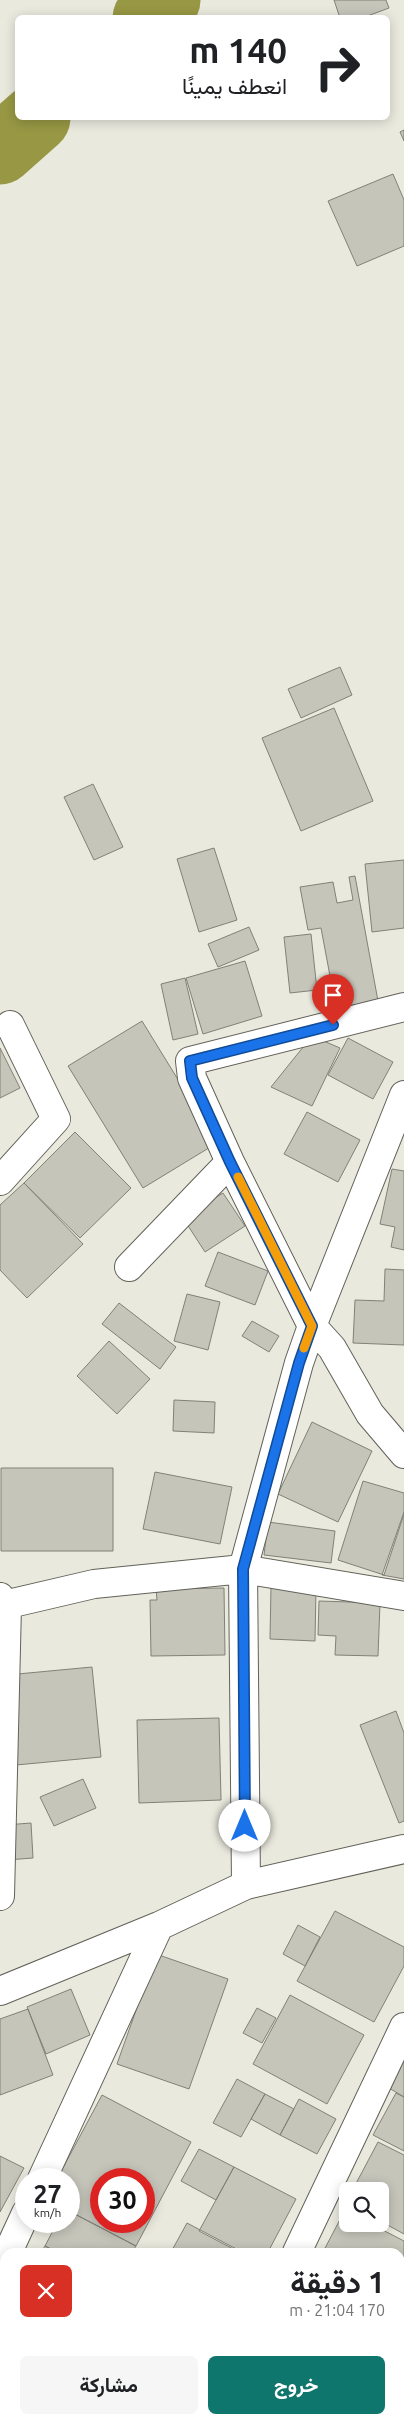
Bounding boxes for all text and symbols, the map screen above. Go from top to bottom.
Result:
text: 140 m [189,30,287,70]
icon: right [305,35,370,100]
text: انعطف يمينًا [182,73,287,98]
pin [312,974,354,1025]
icon: arrive [319,981,347,1009]
position arrow [218,1799,270,1851]
speed limit sign: 30 [90,2168,155,2233]
text: 27 [33,2180,62,2208]
map controls [339,2182,389,2232]
button: search [339,2182,389,2232]
text: km/h [34,2206,61,2219]
button: close [20,2265,72,2317]
text: 1 دقيقة [290,2265,385,2299]
text: 170 m · 21:04 [289,2301,385,2319]
button: مشاركة [20,2356,198,2414]
button: خروج [208,2356,385,2414]

